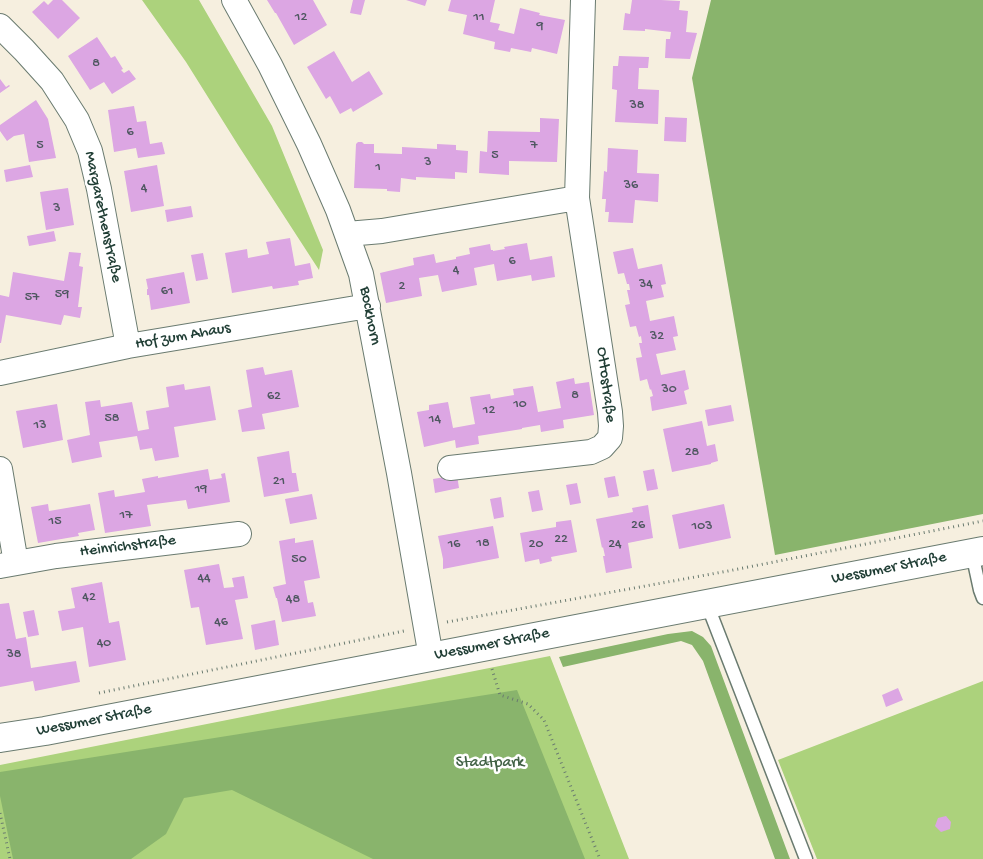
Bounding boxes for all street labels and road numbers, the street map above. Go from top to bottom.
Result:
street label: Margarethenstraße [79,150,125,284]
street label: Bockhorn [354,285,384,347]
street label: Hof zum Ahaus [134,319,232,355]
street label: Ottostraße [591,346,619,424]
street label: Heinrichstraße [79,532,177,562]
street label: Wessumer Straße [830,548,948,590]
street label: Wessumer Straße [433,624,551,666]
street label: Wessumer Straße [35,700,153,742]

